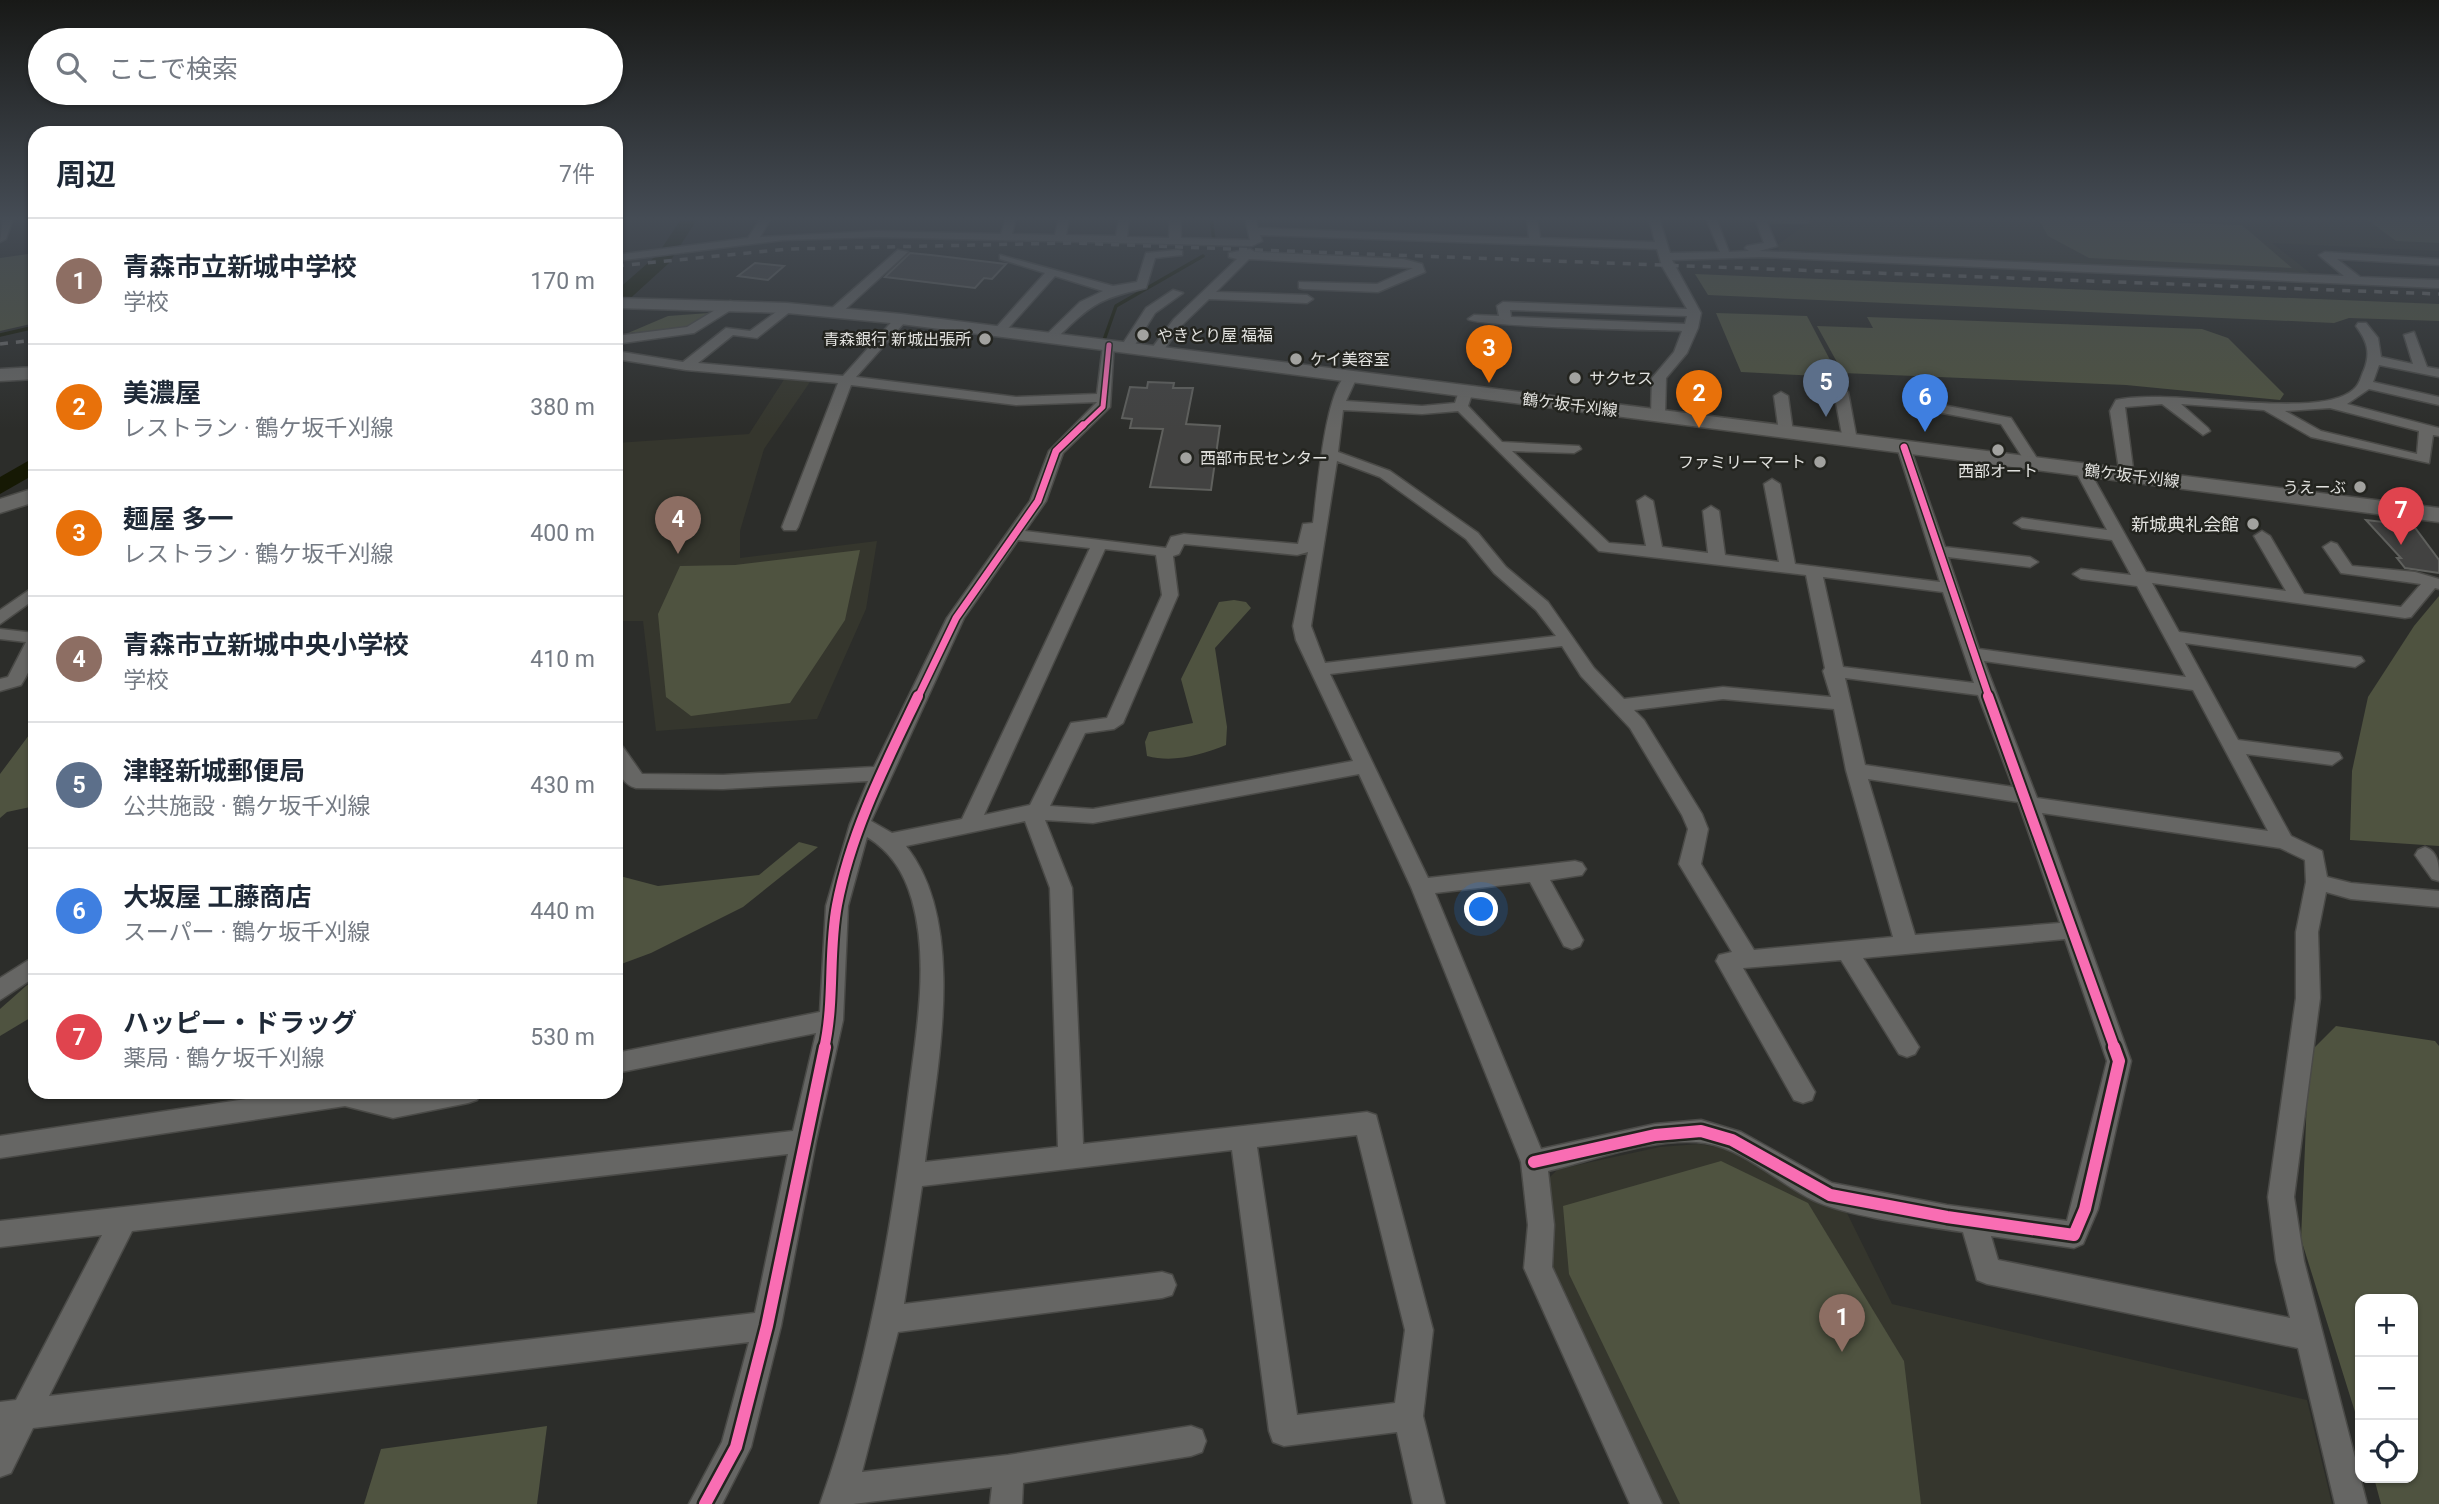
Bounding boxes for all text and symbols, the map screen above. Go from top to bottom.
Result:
search box [28,28,623,105]
icon: search [52,48,90,86]
text: ここで検索 [108,54,238,84]
text: 周辺 [56,157,116,192]
text: 7件 [559,161,595,188]
text: 青森市立新城中学校 [123,252,357,282]
text: 1 [72,268,86,295]
text: 170 m [530,268,595,295]
text: 学校 [123,289,169,316]
pin: 3 [1466,325,1512,383]
place label: やきとり屋 福福 [1157,326,1273,345]
marker: やきとり屋 福福 [1135,327,1151,343]
place label: 青森銀行 新城出張所 [823,330,971,349]
marker: 青森銀行 新城出張所 [977,331,993,347]
place label: ケイ美容室 [1310,350,1390,369]
marker: ケイ美容室 [1288,351,1304,367]
pin: 5 [1803,359,1849,417]
place label: サクセス [1589,369,1653,388]
marker: サクセス [1567,370,1583,386]
pin: 2 [1676,370,1722,428]
pin: 6 [1902,374,1948,432]
text: 美濃屋 [123,378,201,408]
street label: 鶴ケ坂千刈線 [1521,390,1619,420]
text: 2 [72,394,86,421]
text: 380 m [530,394,595,421]
text: レストラン · 鶴ケ坂千刈線 [123,415,393,442]
marker: 西部オート [1990,442,2006,458]
place label: 西部市民センター [1200,449,1328,468]
marker: 西部市民センター [1178,450,1194,466]
place label: ファミリーマート [1678,453,1806,472]
marker: ファミリーマート [1812,454,1828,470]
street label: 鶴ケ坂千刈線 [2083,461,2181,491]
place label: 西部オート [1958,462,2038,481]
place label: うえーぶ [2283,478,2346,497]
marker: うえーぶ [2352,479,2368,495]
pin: 7 [2378,487,2424,545]
pin: 4 [655,496,701,554]
text: 麺屋 多一 [123,504,233,534]
place label: 新城典礼会館 [2131,514,2239,535]
marker: 新城典礼会館 [2245,516,2261,532]
text: 3 [72,520,86,547]
text: 400 m [530,520,595,547]
text: レストラン · 鶴ケ坂千刈線 [123,541,393,568]
text: 青森市立新城中央小学校 [123,630,409,660]
text: 4 [72,646,86,673]
text: 410 m [530,646,595,673]
text: 学校 [123,667,169,694]
text: 津軽新城郵便局 [123,756,305,786]
text: 5 [72,772,86,799]
text: 430 m [530,772,595,799]
text: 公共施設 · 鶴ケ坂千刈線 [123,793,370,820]
text: 大坂屋 工藤商店 [123,882,311,912]
your location [1464,892,1498,926]
text: 6 [72,898,86,925]
text: 440 m [530,898,595,925]
text: スーパー · 鶴ケ坂千刈線 [123,919,370,946]
text: ハッピー・ドラッグ [123,1008,357,1038]
text: 7 [72,1024,86,1051]
text: 530 m [530,1024,595,1051]
text: 薬局 · 鶴ケ坂千刈線 [123,1045,324,1072]
pin: 1 [1819,1294,1865,1352]
map controls [2355,1294,2418,1483]
button: + [2355,1294,2418,1357]
button: − [2355,1357,2418,1420]
button: locate [2355,1420,2418,1483]

